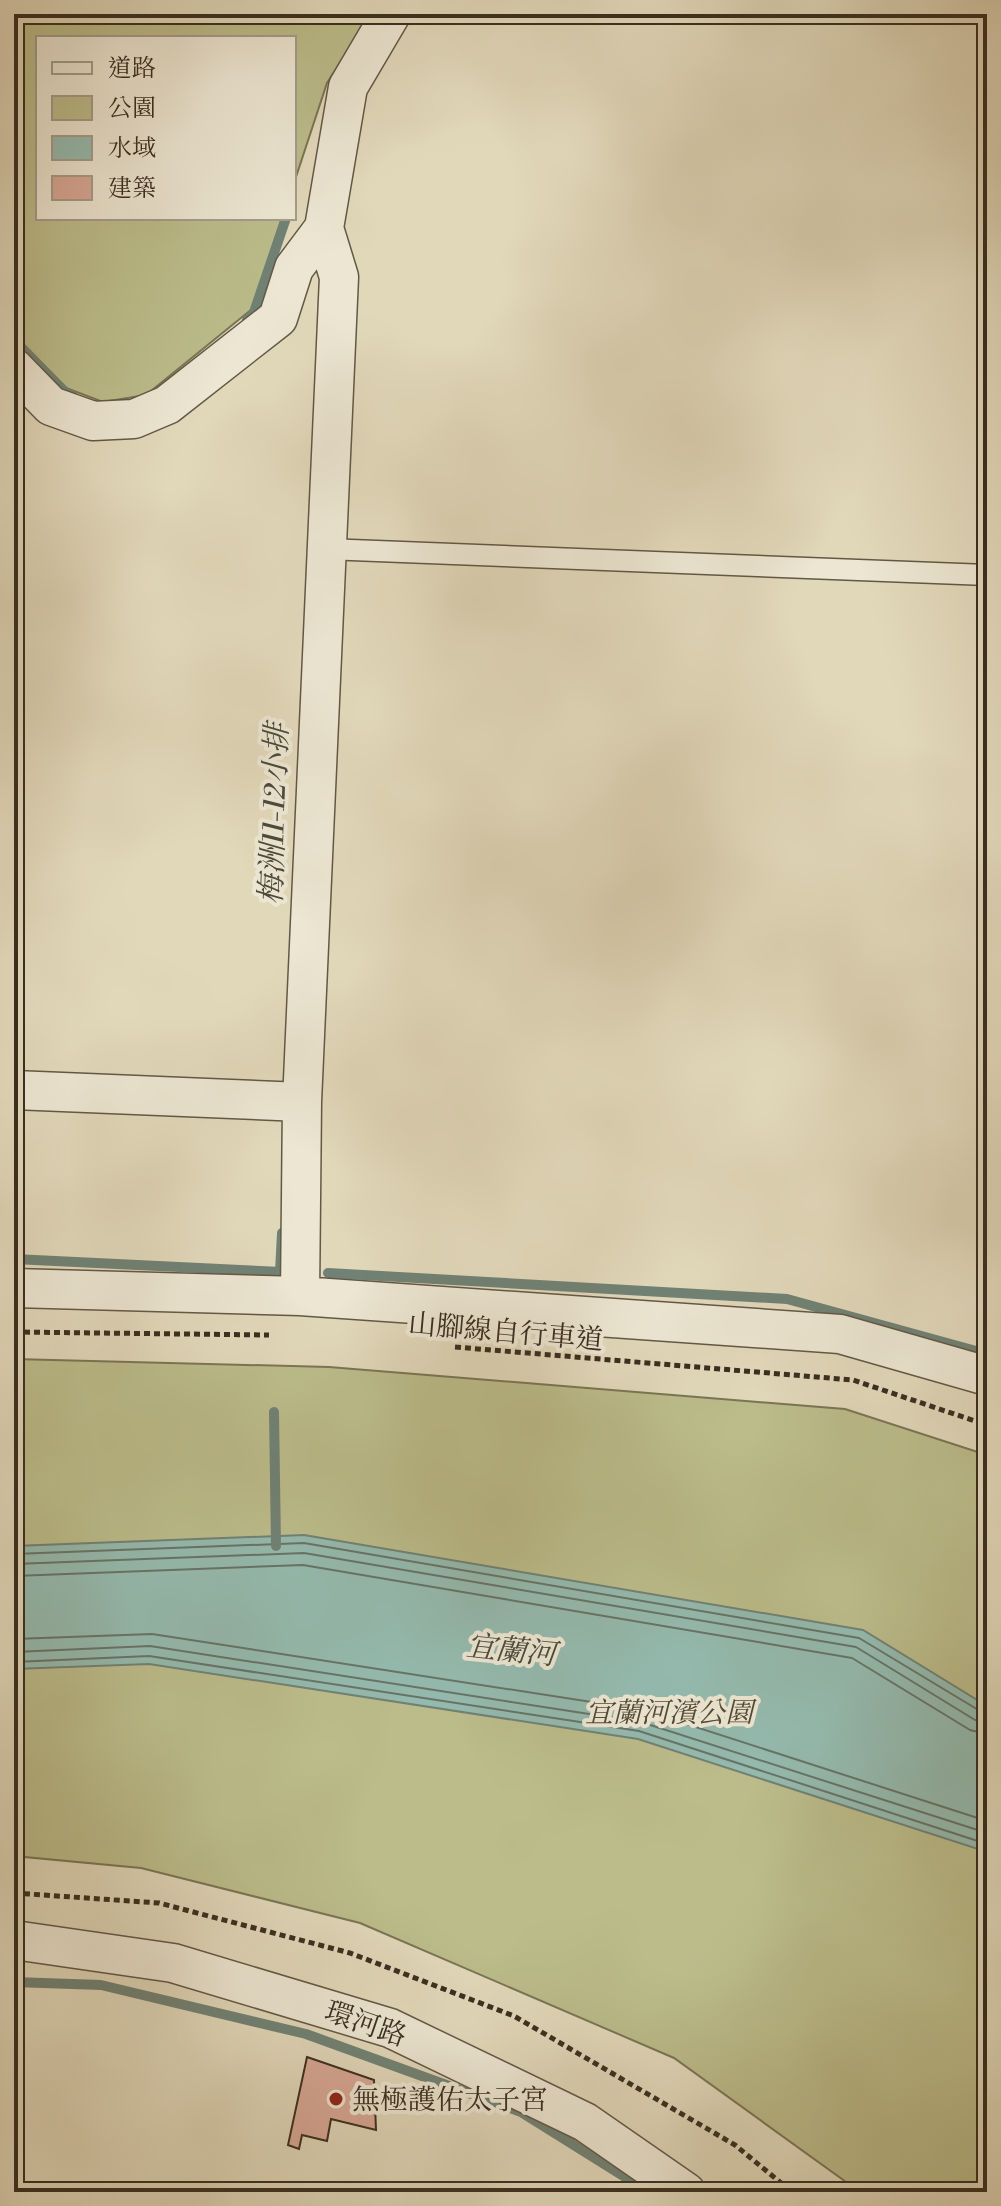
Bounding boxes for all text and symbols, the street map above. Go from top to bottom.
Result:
legend [36,36,296,220]
text: 道路 [108,54,156,84]
text: 公園 [108,94,156,124]
text: 水域 [108,134,156,164]
text: 建築 [108,174,156,204]
water label: 梅洲11-12小排 [253,719,297,905]
street label: 山腳線自行車道 [407,1307,605,1358]
water label: 宜蘭河 [464,1627,563,1675]
park label: 宜蘭河濱公園 [585,1696,757,1731]
street label: 環河路 [320,1994,411,2055]
place label: 無極護佑太子宮 [352,2083,548,2118]
marker: 無極護佑太子宮 [327,2090,345,2108]

